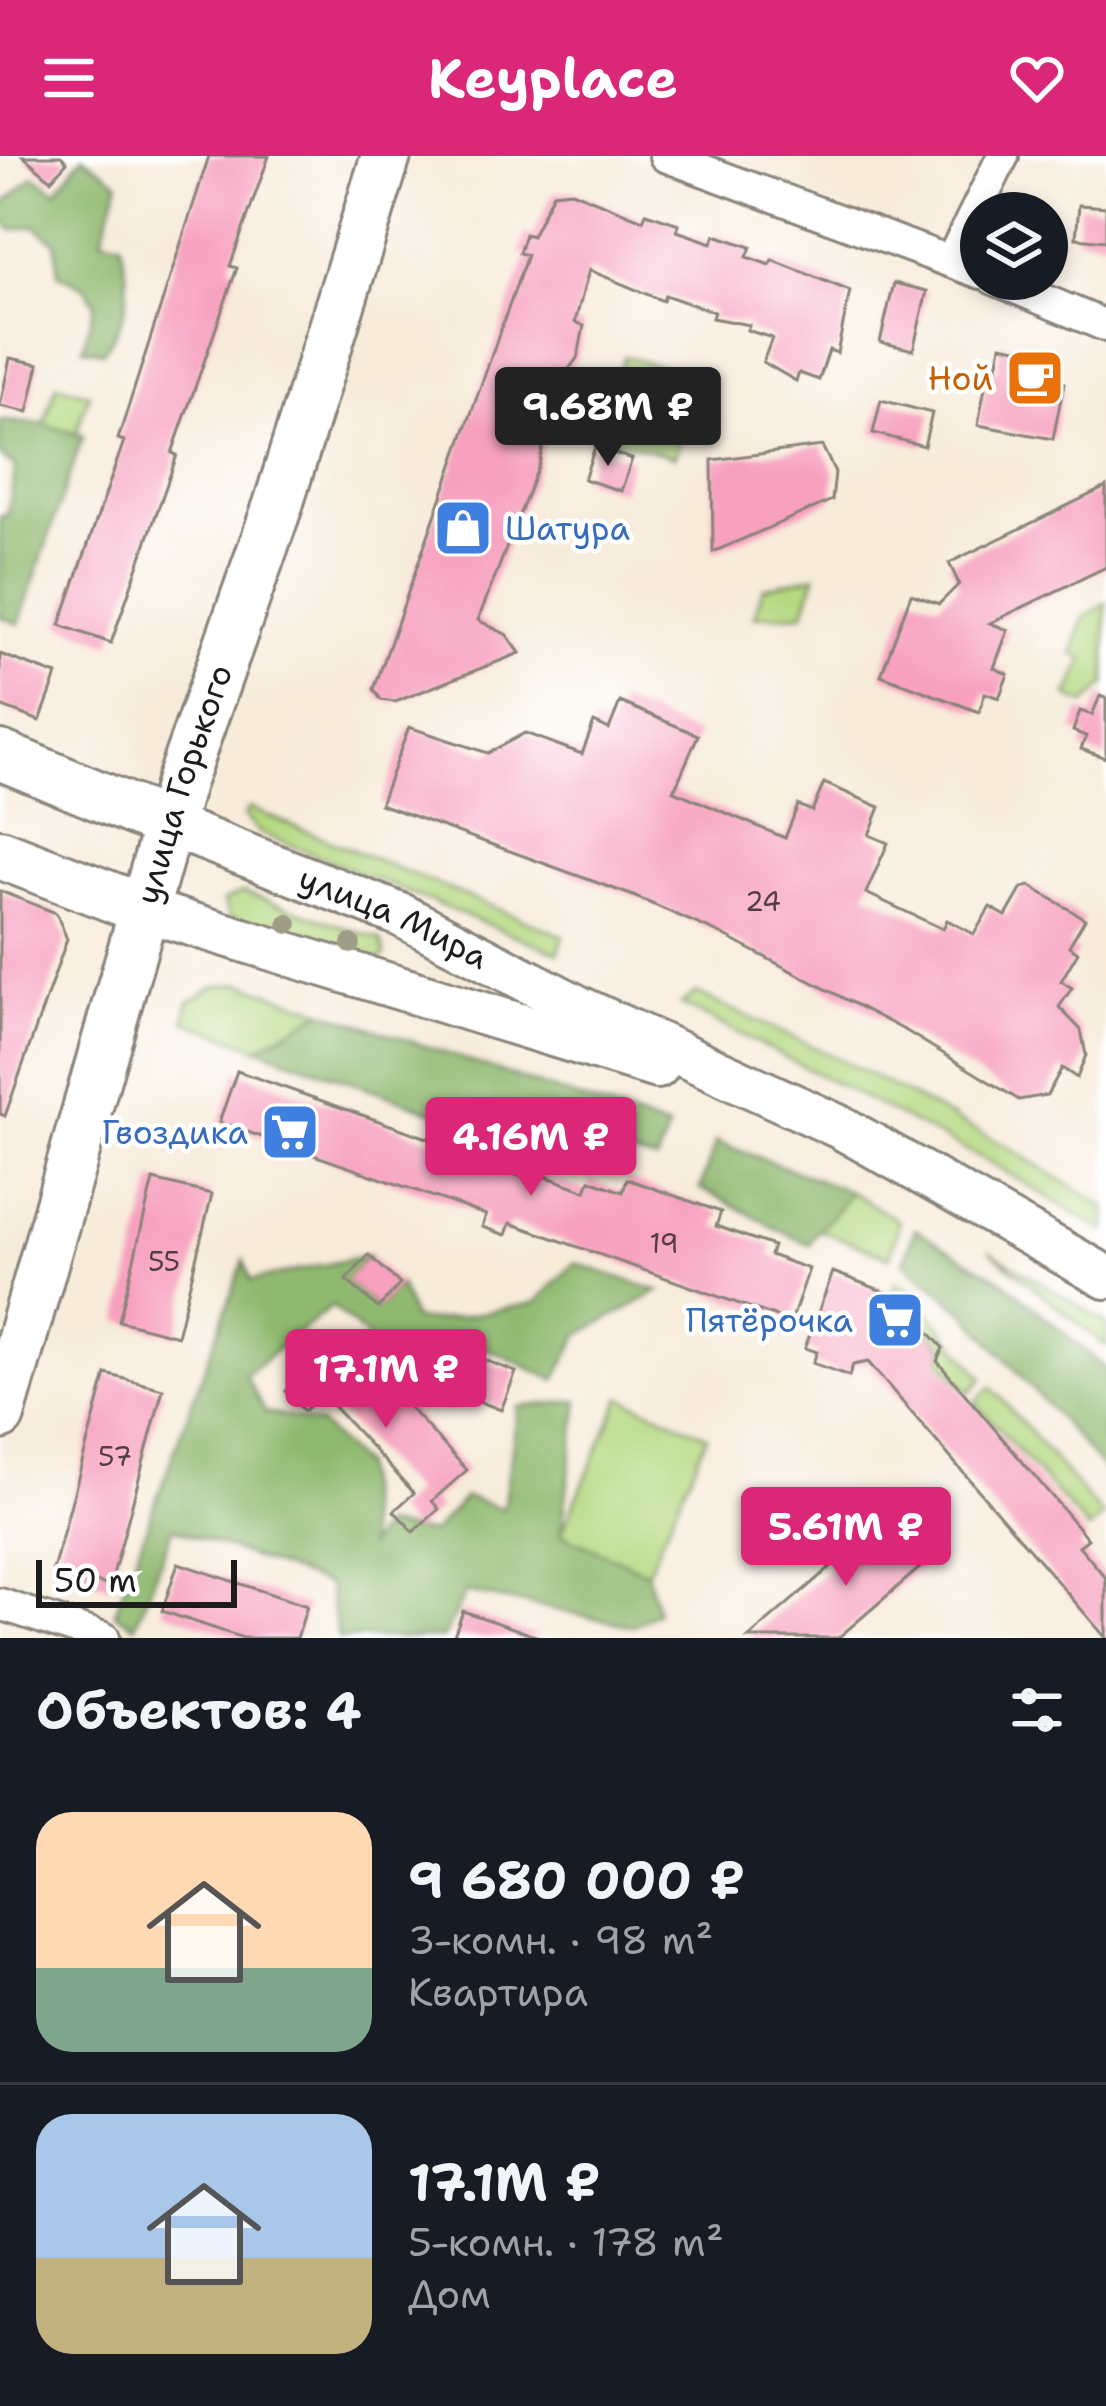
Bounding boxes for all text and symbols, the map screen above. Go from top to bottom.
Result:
text: Keyplace [428,42,678,114]
icon: menu [36,45,102,111]
icon: heart [1004,45,1070,111]
map controls [960,192,1068,300]
button: layers [960,192,1068,300]
cafe icon: Ной [1004,347,1066,409]
place label: Ной [928,356,993,401]
pin: 9.68M ₽ [497,367,719,469]
text: 9.68M ₽ [522,380,694,432]
shop icon: Шатура [432,497,494,559]
place label: Шатура [505,506,630,551]
street label: улица Горького [124,658,243,909]
street label: улица Мира [293,855,496,979]
house number: 24 [745,883,781,920]
pin: 4.16M ₽ [420,1097,642,1199]
supermarket icon: Гвоздика [259,1101,321,1163]
place label: Гвоздика [102,1110,248,1155]
text: 4.16M ₽ [452,1110,610,1162]
house number: 19 [649,1225,679,1262]
house number: 55 [148,1243,180,1280]
supermarket icon: Пятёрочка [864,1289,926,1351]
place label: Пятёрочка [686,1298,853,1343]
pin: 17.1M ₽ [275,1329,497,1431]
text: 17.1M ₽ [312,1342,460,1394]
house number: 57 [98,1438,132,1475]
pin: 5.61M ₽ [735,1487,957,1589]
text: 5.61M ₽ [768,1500,924,1552]
scale bar [36,1554,237,1607]
text: 50 m [54,1558,137,1603]
text: Объектов: 4 [36,1676,362,1744]
icon: filters [1004,1677,1070,1743]
text: 9 680 000 ₽ [408,1846,745,1914]
icon: home [132,1860,276,2004]
text: 3-комн. · 98 m² [408,1914,713,1966]
text: Квартира [408,1966,588,2018]
text: 17.1M ₽ [408,2148,601,2216]
icon: home [132,2162,276,2306]
text: 5-комн. · 178 m² [408,2216,724,2268]
text: Дом [408,2268,490,2320]

